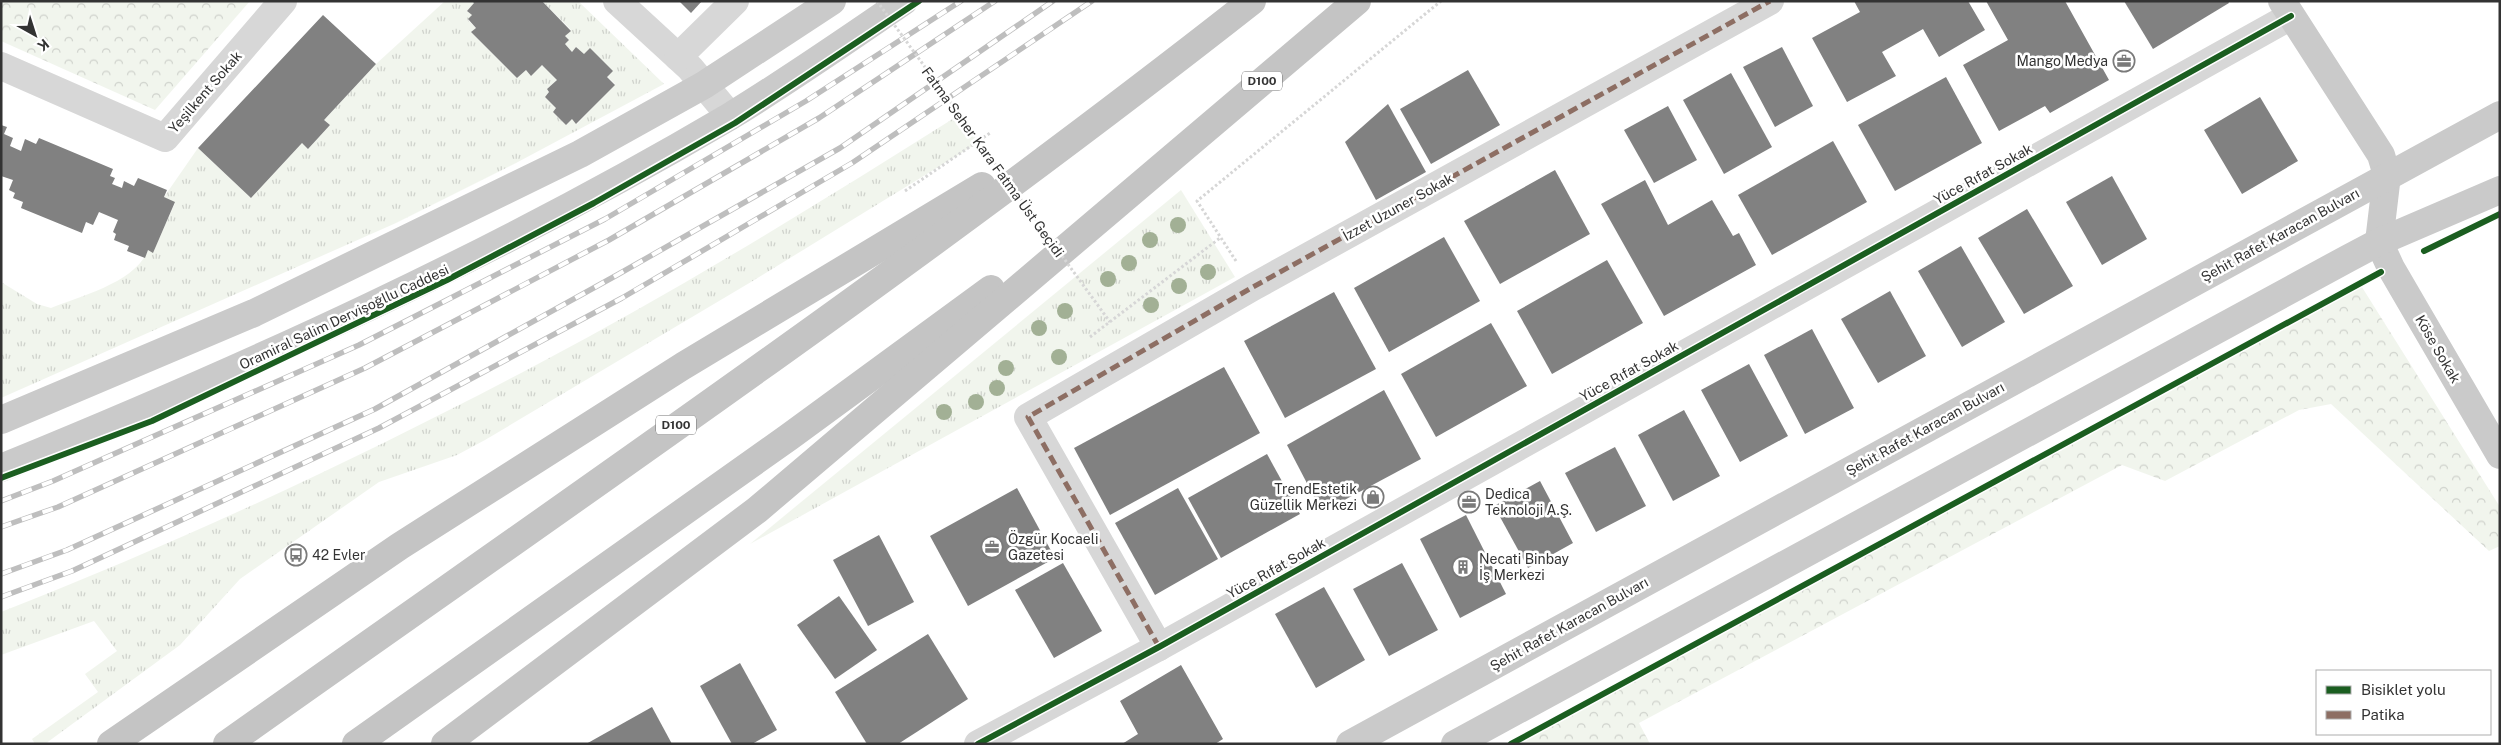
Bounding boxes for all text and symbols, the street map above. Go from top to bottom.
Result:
north arrow [10,10,60,60]
text: K [34,36,52,54]
street label: Yeşilkent Sokak [165,48,245,136]
office icon: Mango Medya [2112,49,2136,73]
place label: Mango Medya [2016,53,2108,69]
street label: Fatma Seher Kara Fatma Üst Geçidi [919,63,1069,260]
road number: D100 [1242,72,1282,90]
street label: Yüce Rıfat Sokak [1931,140,2035,208]
street label: İzzet Uzuner Sokak [1339,168,1456,244]
street label: Şehit Rafet Karacan Bulvarı [2198,185,2362,285]
street label: Oramiral Salim Dervişoğllu Caddesi [237,261,451,373]
street label: Köse Sokak [2412,312,2464,386]
street label: Yüce Rıfat Sokak [1577,337,1681,405]
street label: Şehit Rafet Karacan Bulvarı [1843,379,2007,479]
road number: D100 [656,416,696,434]
place label: TrendEstetik Güzellik Merkezi [1250,481,1357,513]
shop icon: TrendEstetik Güzellik Merkezi [1361,485,1385,509]
place label: Dedica Teknoloji A.Ş. [1485,486,1572,518]
office icon: Dedica Teknoloji A.Ş. [1457,490,1481,514]
place label: Özgür Kocaeli Gazetesi [1008,529,1098,563]
street label: Yüce Rıfat Sokak [1224,534,1328,602]
office icon: Özgür Kocaeli Gazetesi [980,535,1004,559]
bus stop icon: 42 Evler [284,543,308,567]
place label: 42 Evler [312,547,365,563]
place label: Necati Binbay İş Merkezi [1479,551,1569,583]
building icon: Necati Binbay İş Merkezi [1451,555,1475,579]
street label: Şehit Rafet Karacan Bulvarı [1487,574,1651,674]
legend [2316,670,2491,735]
text: Bisiklet yolu [2361,681,2446,698]
text: Patika [2361,706,2405,723]

